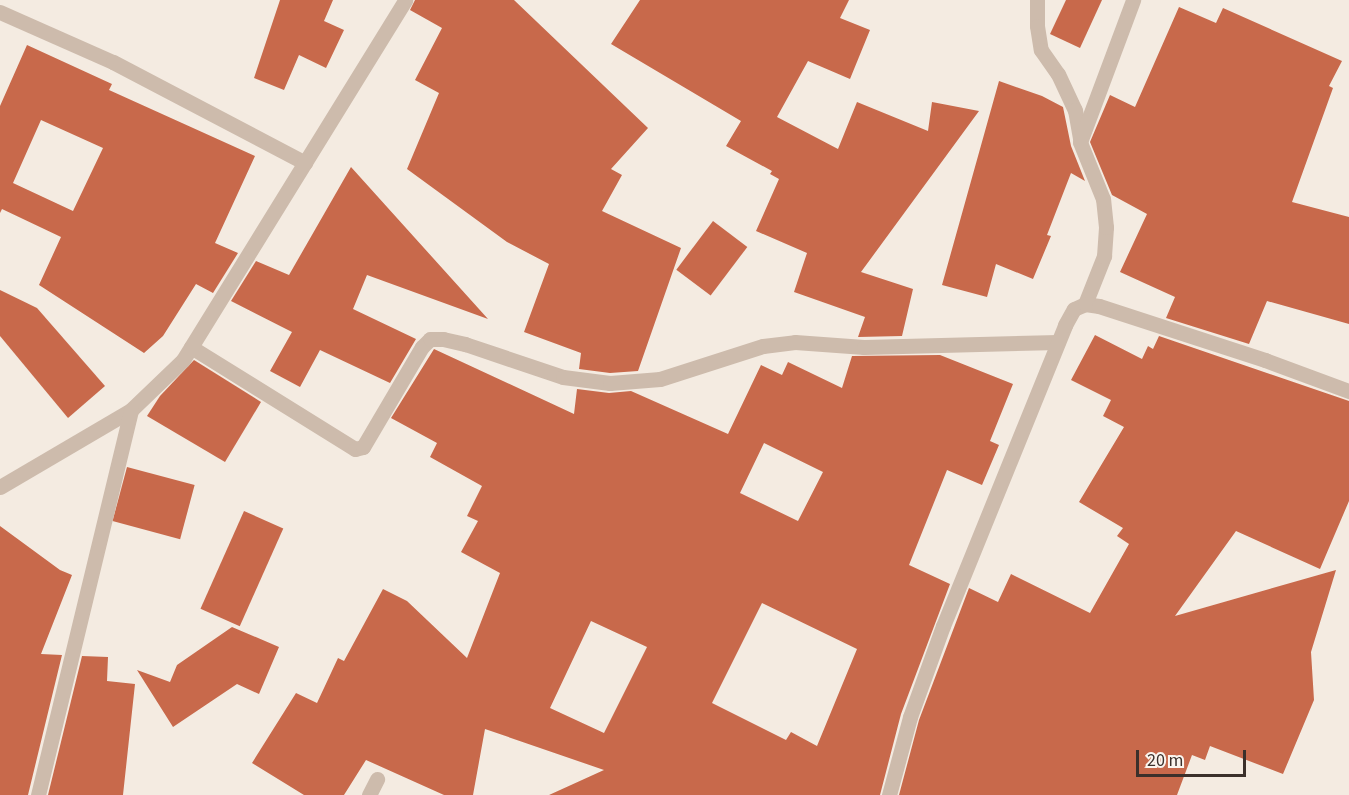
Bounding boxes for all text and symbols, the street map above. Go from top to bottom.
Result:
scale bar [1139,738,1248,776]
text: 20 m [1147,748,1183,773]

